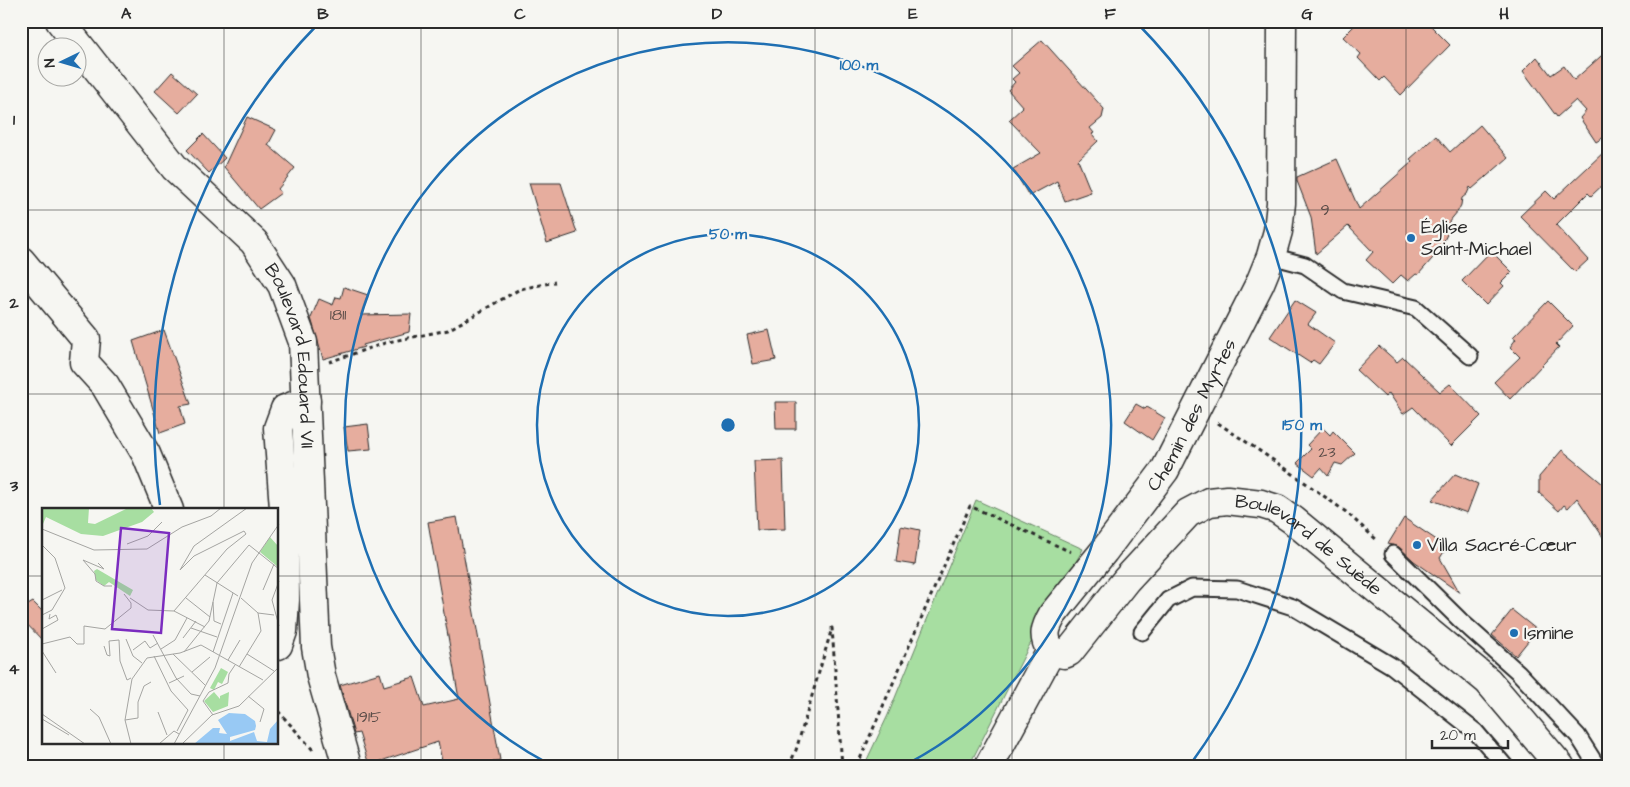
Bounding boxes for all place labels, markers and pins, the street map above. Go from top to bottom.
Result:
place label: Église Saint-Michael [1421,214,1532,263]
marker: Église Saint-Michael [1405,232,1417,244]
centre of rings [719,416,737,434]
place label: Villa Sacré-Cœur [1427,532,1577,559]
marker: Villa Sacré-Cœur [1411,539,1423,551]
place label: Ismine [1524,620,1574,647]
marker: Ismine [1508,627,1520,639]

